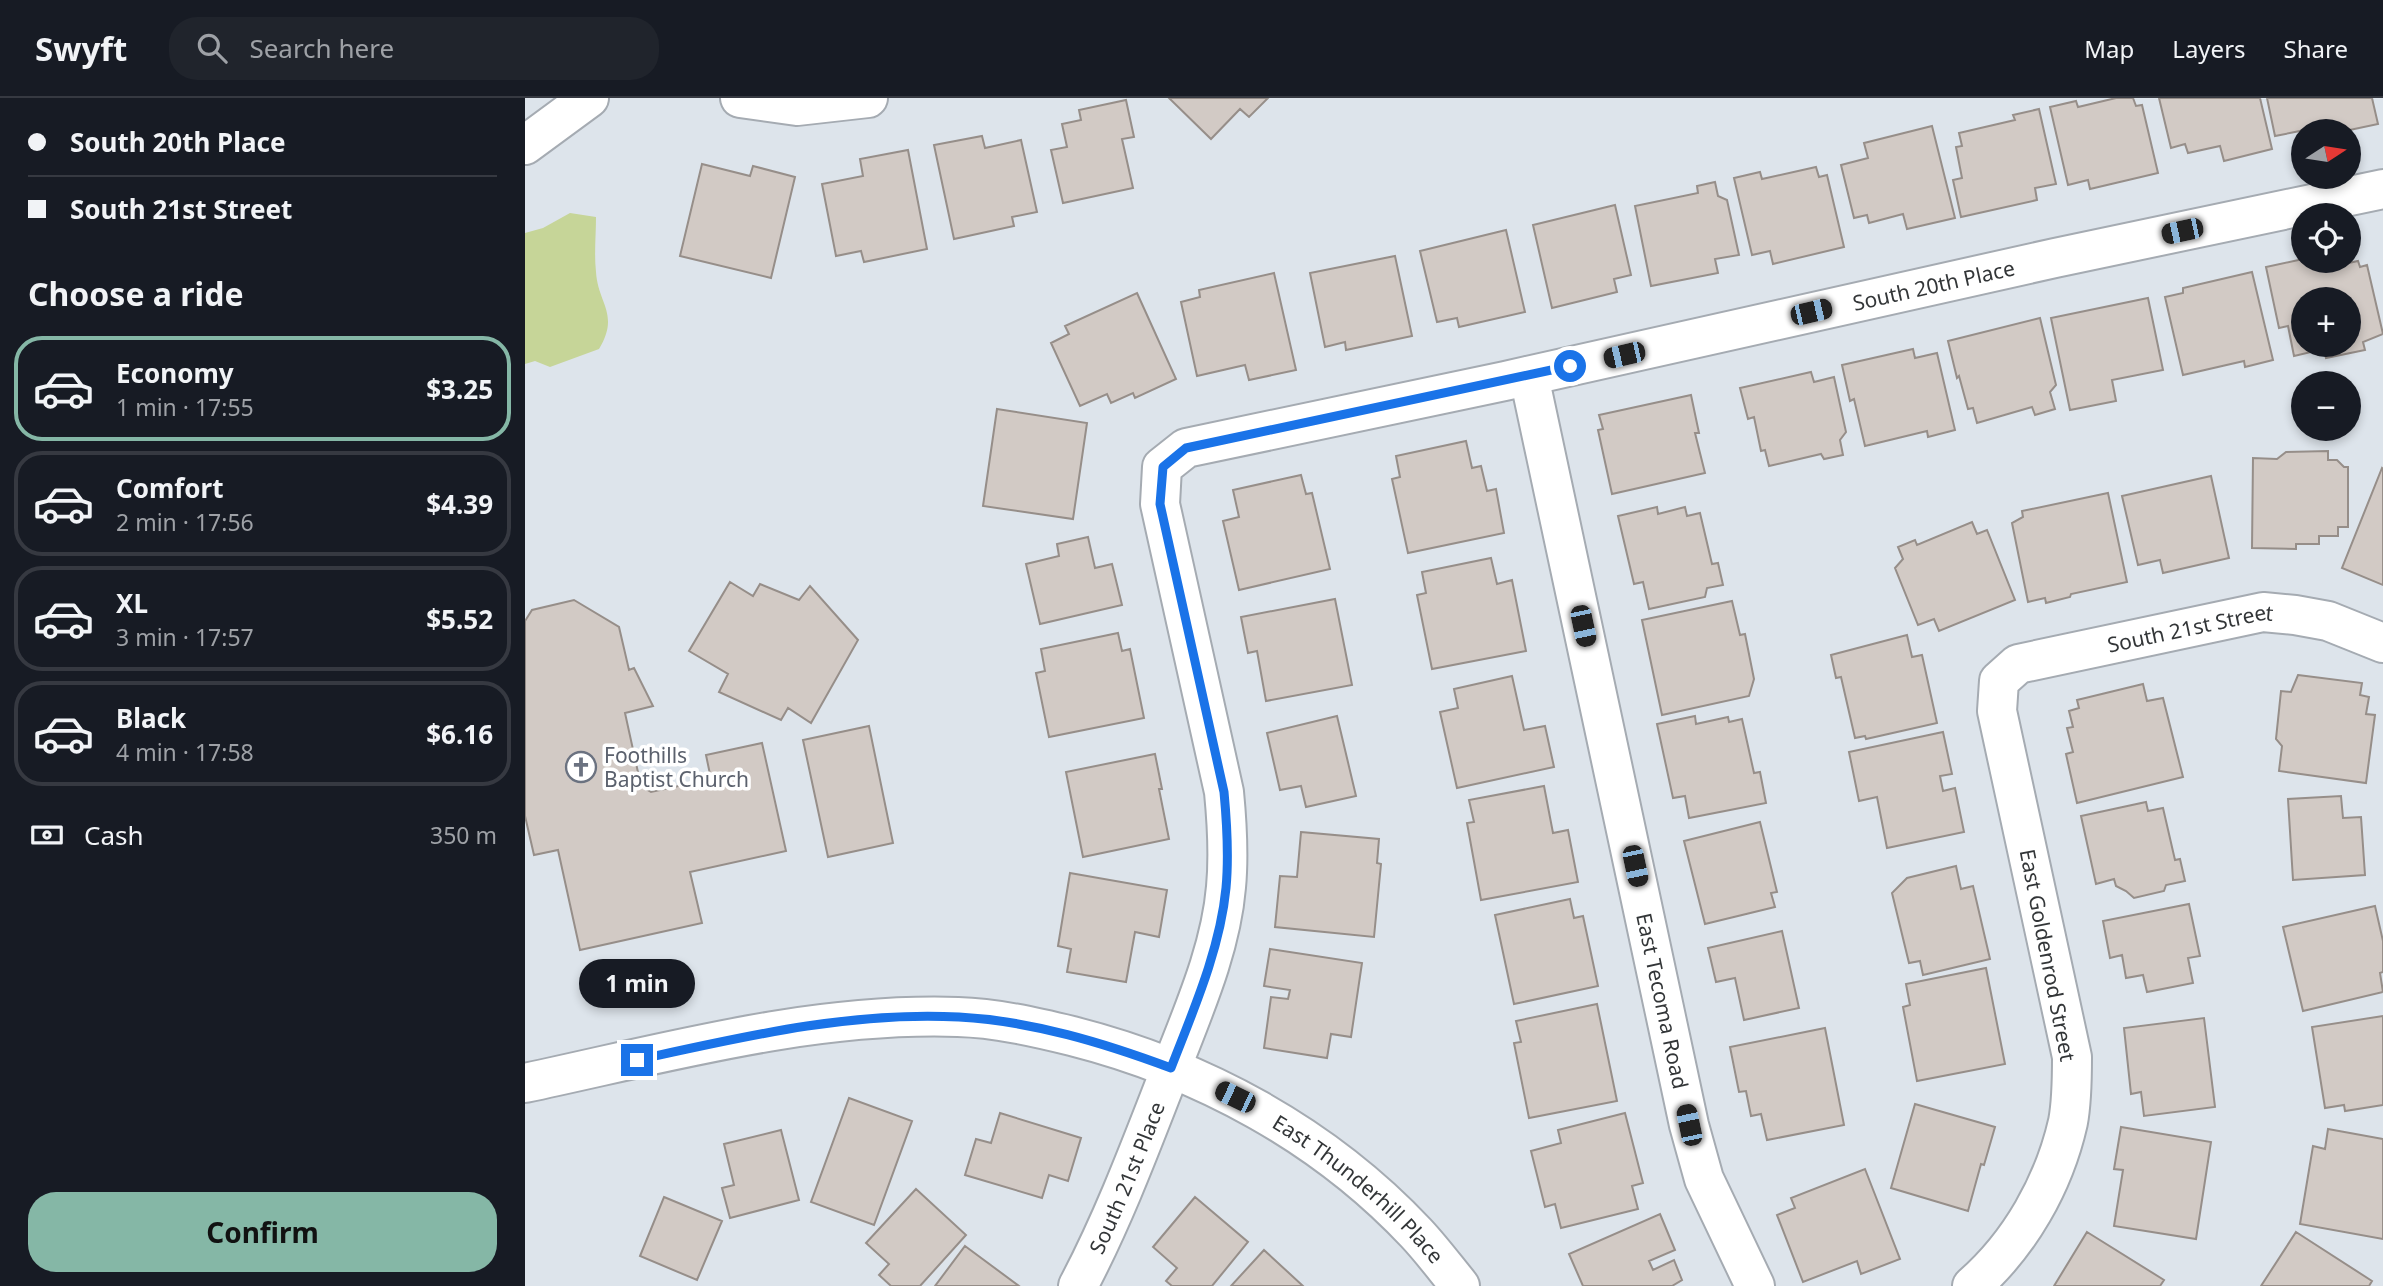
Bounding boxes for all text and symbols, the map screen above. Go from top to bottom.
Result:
search box [169,17,659,80]
text: Swyft [35,26,127,71]
icon: search [193,29,231,67]
text: Search here [249,30,394,66]
text: Map [2084,32,2134,65]
text: Layers [2172,32,2246,65]
text: Share [2284,32,2348,65]
north arrow [2291,119,2361,189]
map controls [2291,119,2361,441]
text: South 20th Place [70,124,286,160]
text: South 21st Street [70,191,292,227]
button: locate [2291,203,2361,273]
car [2160,216,2205,246]
street label: South 20th Place [1850,253,2017,317]
text: Choose a ride [28,272,244,315]
button: + [2291,287,2361,357]
car [1789,297,1834,327]
car [1602,340,1647,370]
route start [1554,350,1586,382]
text: Economy [116,355,234,391]
icon: car [32,357,95,420]
text: $3.25 [426,371,493,407]
button: − [2291,371,2361,441]
text: 1 min · 17:55 [116,391,254,423]
text: Comfort [116,470,224,506]
icon: car [32,472,95,535]
text: $4.39 [426,486,493,522]
text: 2 min · 17:56 [116,506,254,538]
text: XL [116,585,148,621]
icon: car [32,587,95,650]
street label: South 21st Street [2105,598,2275,659]
text: $5.52 [426,601,493,637]
car [1569,603,1598,649]
text: 3 min · 17:57 [116,621,254,653]
text: Black [116,700,186,736]
icon: car [32,702,95,765]
text: $6.16 [426,716,493,752]
text: 4 min · 17:58 [116,736,254,768]
place label: Foothills Baptist Church [604,741,749,793]
church icon: Foothills Baptist Church [564,750,598,784]
icon: cash [28,816,66,854]
text: Cash [84,817,144,853]
text: 350 m [430,819,497,851]
car [1621,843,1650,889]
street label: East Goldenrod Street [2014,846,2082,1064]
street label: East Tecoma Road [1630,911,1695,1091]
callout: 1 min [579,958,695,1007]
text: 1 min [605,967,669,999]
route end [621,1044,653,1076]
car [1212,1078,1259,1116]
street label: South 21st Place [1082,1097,1171,1258]
car [1675,1102,1704,1148]
street label: East Thunderhill Place [1268,1108,1450,1269]
button: Confirm [28,1192,497,1272]

